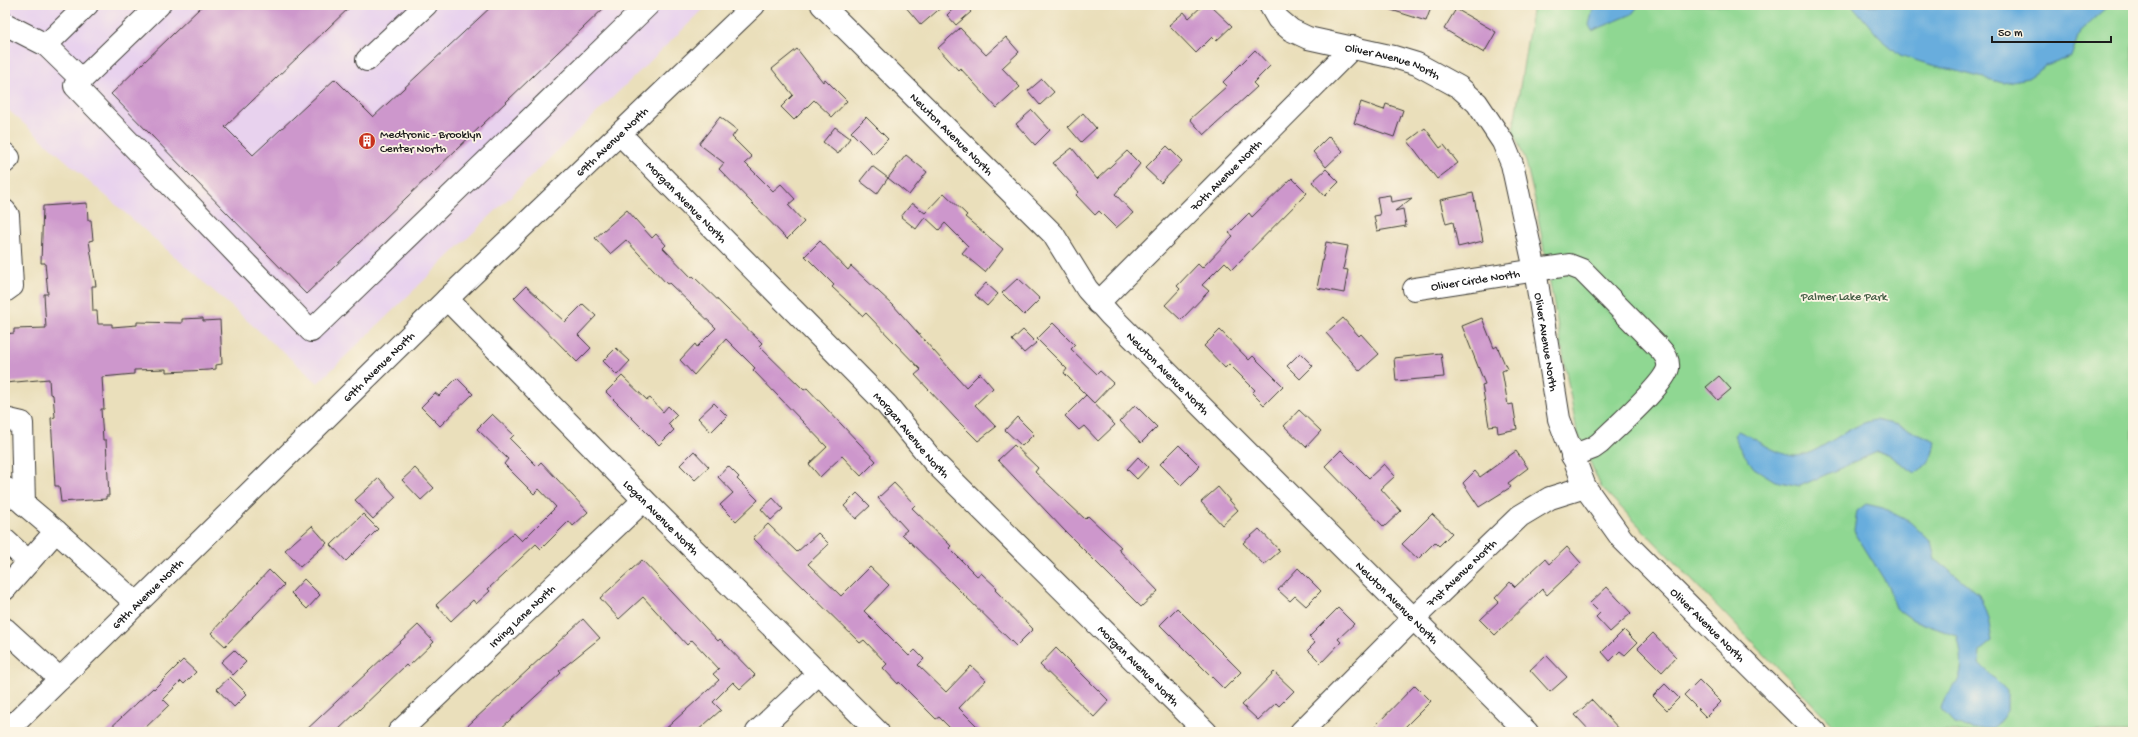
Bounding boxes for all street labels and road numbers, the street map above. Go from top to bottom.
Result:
street label: Oliver Avenue North [1343,41,1443,85]
street label: Newton Avenue North [906,91,996,180]
street label: 69th Avenue North [574,104,653,181]
street label: 70th Avenue North [1188,137,1266,216]
street label: Morgan Avenue North [642,159,729,247]
street label: Oliver Circle North [1430,268,1522,295]
street label: Oliver Avenue North [1530,292,1560,393]
street label: 69th Avenue North [341,329,419,406]
street label: Newton Avenue North [1122,330,1212,419]
street label: Morgan Avenue North [869,390,952,482]
street label: Logan Avenue North [619,478,701,560]
street label: 71st Avenue North [1424,537,1501,612]
street label: 69th Avenue North [110,556,188,633]
street label: Newton Avenue North [1351,559,1441,649]
street label: Irving Lane North [487,582,559,652]
street label: Oliver Avenue North [1666,586,1747,667]
street label: Morgan Avenue North [1094,623,1182,711]

